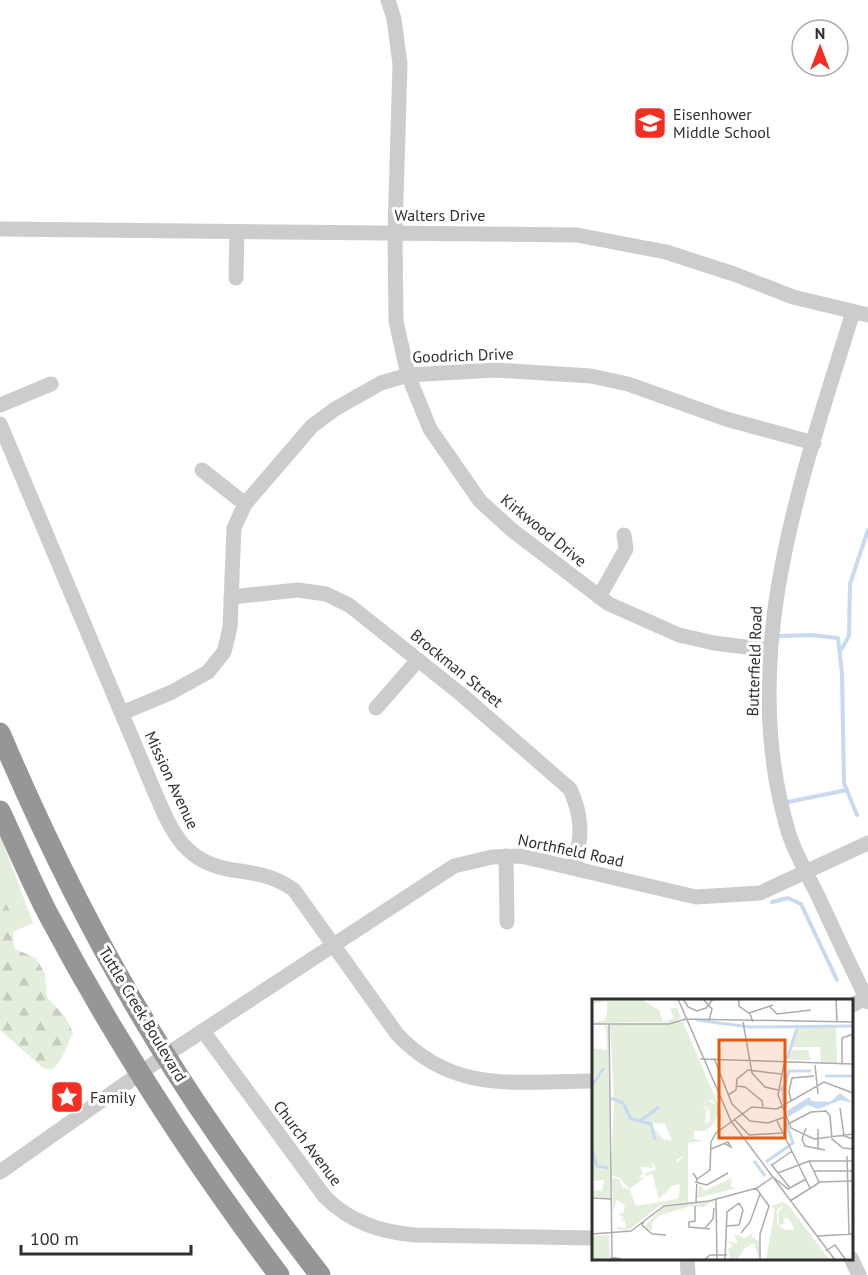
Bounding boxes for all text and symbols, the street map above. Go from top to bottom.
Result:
north arrow [790,18,850,78]
text: N [815,23,825,43]
place label: Eisenhower Middle School [673,104,771,142]
school or university icon: Eisenhower Middle School [632,105,668,141]
street label: Walters Drive [395,205,485,225]
street label: Goodrich Drive [412,343,514,367]
street label: Kirkwood Drive [497,489,591,571]
street label: Butterfield Road [742,605,766,717]
street label: Brockman Street [407,625,508,712]
street label: Mission Avenue [141,728,203,832]
street label: Northfield Road [516,829,626,871]
street label: Tuttle Creek Boulevard [95,943,191,1085]
inset map [592,999,853,1260]
place icon: Family [49,1079,85,1115]
place label: Family [90,1087,136,1107]
street label: Church Avenue [269,1096,347,1190]
scale bar [21,1218,190,1256]
text: 100 m [30,1227,79,1250]

